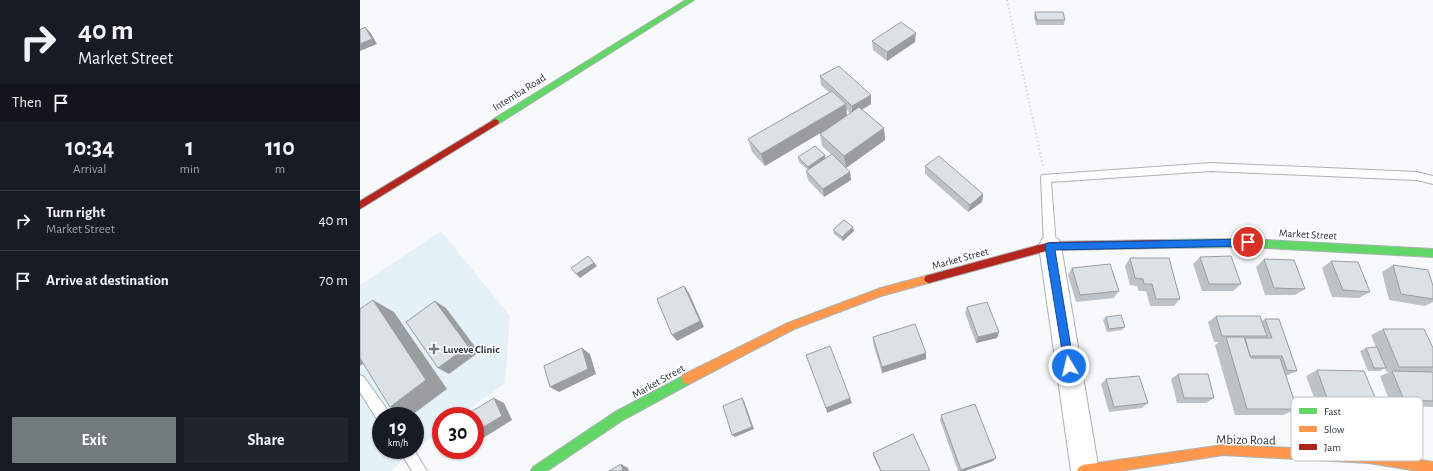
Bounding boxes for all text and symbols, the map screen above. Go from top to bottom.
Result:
icon: right [12,16,64,68]
text: 40 m [78,17,134,45]
text: Market Street [78,50,173,68]
street label: Intemba Road [491,72,548,113]
icon: arrive [50,92,72,114]
text: Then [12,95,42,110]
text: 10:34 [65,136,114,160]
text: 1 [185,136,194,160]
text: 110 [265,136,295,160]
text: Arrival [73,163,106,176]
text: min [180,163,200,176]
text: m [275,163,285,176]
text: Turn right [46,205,105,220]
icon: right [12,210,34,232]
text: 40 m [318,213,348,228]
text: Market Street [46,223,115,236]
pin [1231,225,1265,259]
street label: Market Street [1279,227,1338,242]
icon: arrive [1237,231,1259,253]
street label: Market Street [931,246,990,271]
icon: arrive [12,270,34,292]
text: Arrive at destination [46,273,169,288]
text: 70 m [319,273,348,288]
marker: Luveve Clinic [428,343,440,355]
place label: Luveve Clinic [443,344,500,355]
position arrow [1048,345,1090,387]
street label: Market Street [630,362,687,400]
legend [1291,397,1423,461]
text: Fast [1324,406,1342,417]
speed limit sign: 30 [432,407,484,459]
button: Exit [12,417,176,463]
button: Share [184,417,348,463]
text: 19 [390,418,406,438]
text: Slow [1324,424,1345,435]
street label: Mbizo Road [1216,433,1276,448]
text: km/h [388,438,408,448]
text: Jam [1324,442,1341,453]

